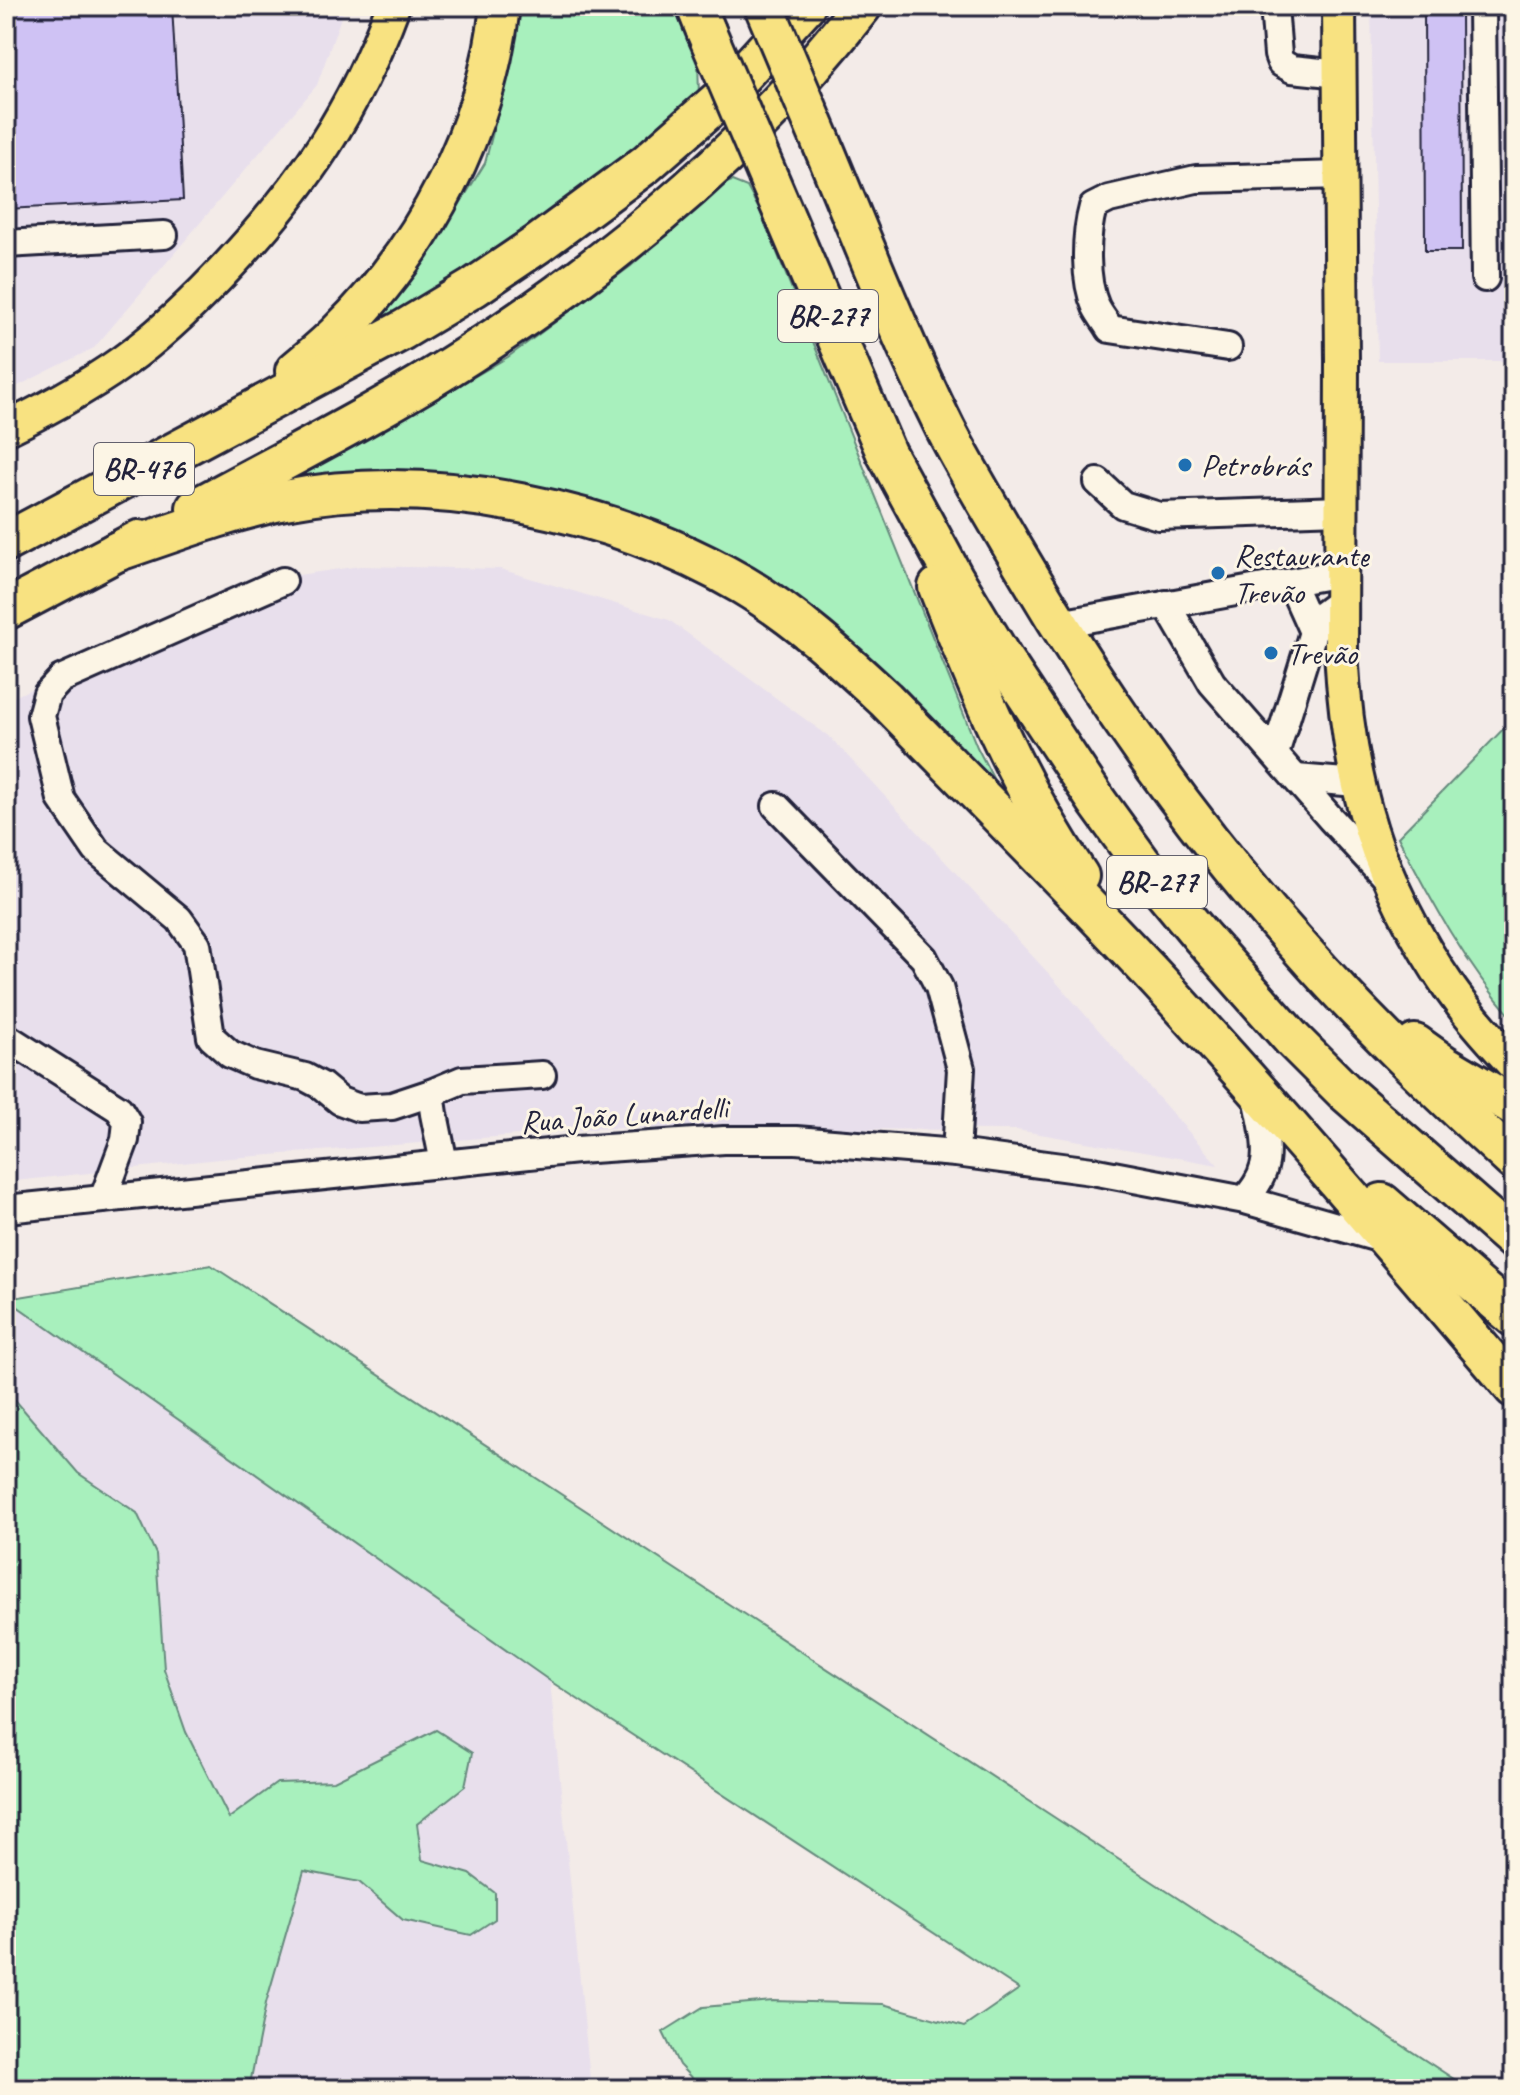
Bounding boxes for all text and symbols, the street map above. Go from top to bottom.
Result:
road number: BR-277 [778,290,878,342]
road number: BR-476 [94,443,194,495]
place label: Petrobrás [1201,445,1312,486]
marker: Petrobrás [1176,456,1194,474]
place label: Restaurante Trevão [1234,535,1371,613]
marker: Restaurante Trevão [1209,564,1227,582]
place label: Trevão [1287,633,1359,674]
marker: Trevão [1262,644,1280,662]
road number: BR-277 [1107,856,1207,908]
street label: Rua João Lunardelli [519,1087,733,1143]

